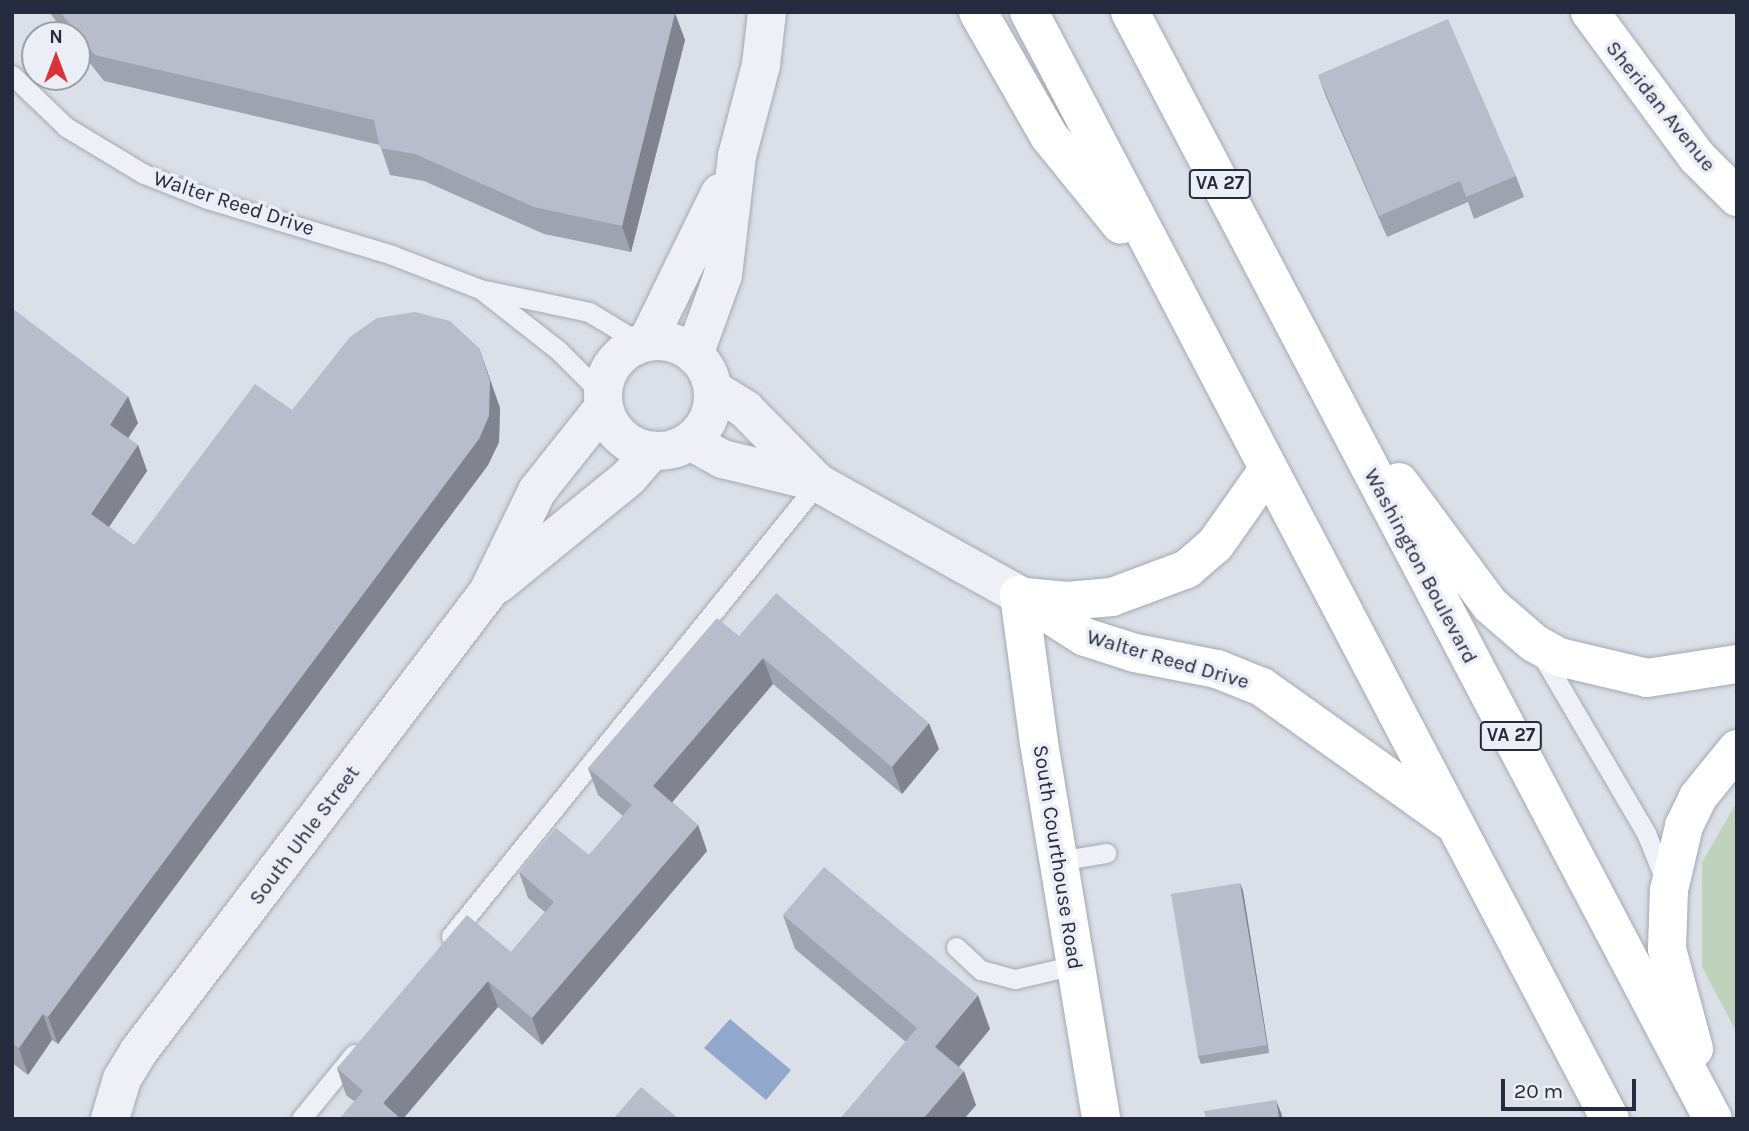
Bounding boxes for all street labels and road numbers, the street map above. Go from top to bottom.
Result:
street label: Sheridan Avenue [1601,36,1721,176]
street label: Walter Reed Drive [150,165,318,241]
road number: VA 27 [1188,168,1252,200]
street label: Washington Boulevard [1359,464,1483,668]
street label: Walter Reed Drive [1084,624,1252,694]
road number: VA 27 [1480,720,1542,751]
street label: South Courthouse Road [1028,743,1088,971]
street label: South Uhle Street [243,760,365,910]

